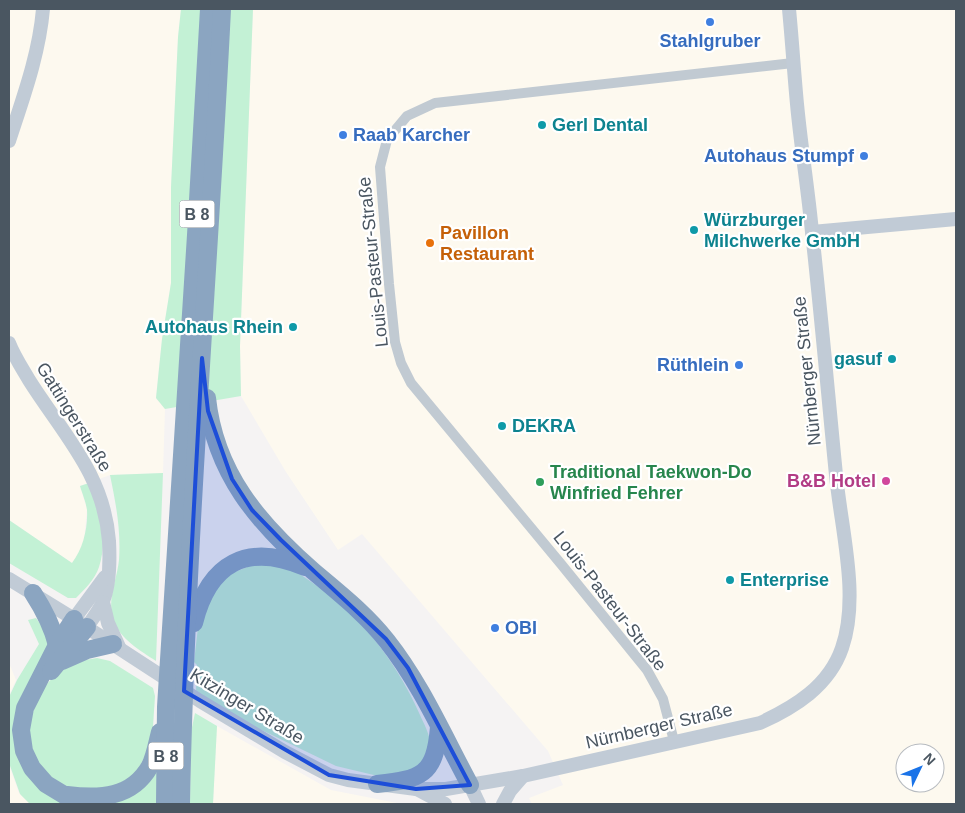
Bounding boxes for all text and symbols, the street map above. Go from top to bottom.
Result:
marker: Stahlgruber [704,16,716,28]
place label: Stahlgruber [659,31,761,51]
place label: Gerl Dental [552,115,648,135]
marker: Gerl Dental [536,119,548,131]
place label: Raab Karcher [353,125,470,145]
marker: Raab Karcher [337,129,349,141]
place label: Autohaus Stumpf [704,146,855,166]
marker: Autohaus Stumpf [858,150,870,162]
street label: Louis-Pasteur-Straße [354,176,392,348]
road number: B 8 [180,200,214,228]
place label: Würzburger Milchwerke GmbH [704,210,860,251]
place label: Pavillon Restaurant [440,223,534,264]
marker: Würzburger Milchwerke GmbH [688,224,700,236]
marker: Pavillon Restaurant [424,237,436,249]
street label: Nürnberger Straße [789,295,825,447]
place label: Autohaus Rhein [145,317,283,337]
marker: Autohaus Rhein [287,321,299,333]
place label: gasuf [834,349,883,369]
marker: gasuf [886,353,898,365]
place label: Rüthlein [657,355,729,375]
street label: Gattingerstraße [32,359,116,475]
marker: Rüthlein [733,359,745,371]
place label: DEKRA [512,416,576,436]
marker: DEKRA [496,420,508,432]
place label: Traditional Taekwon-Do Winfried Fehrer [550,462,752,503]
place label: B&B Hotel [787,471,876,491]
marker: B&B Hotel [880,475,892,487]
marker: Traditional Taekwon-Do Winfried Fehrer [534,476,546,488]
street label: Louis-Pasteur-Straße [549,527,671,675]
place label: Enterprise [740,570,829,590]
marker: Enterprise [724,574,736,586]
place label: OBI [505,618,537,638]
marker: OBI [489,622,501,634]
street label: Kitzinger Straße [187,664,307,748]
street label: Nürnberger Straße [584,699,734,753]
road number: B 8 [148,742,184,769]
north arrow [895,743,945,793]
text: N [920,750,939,768]

